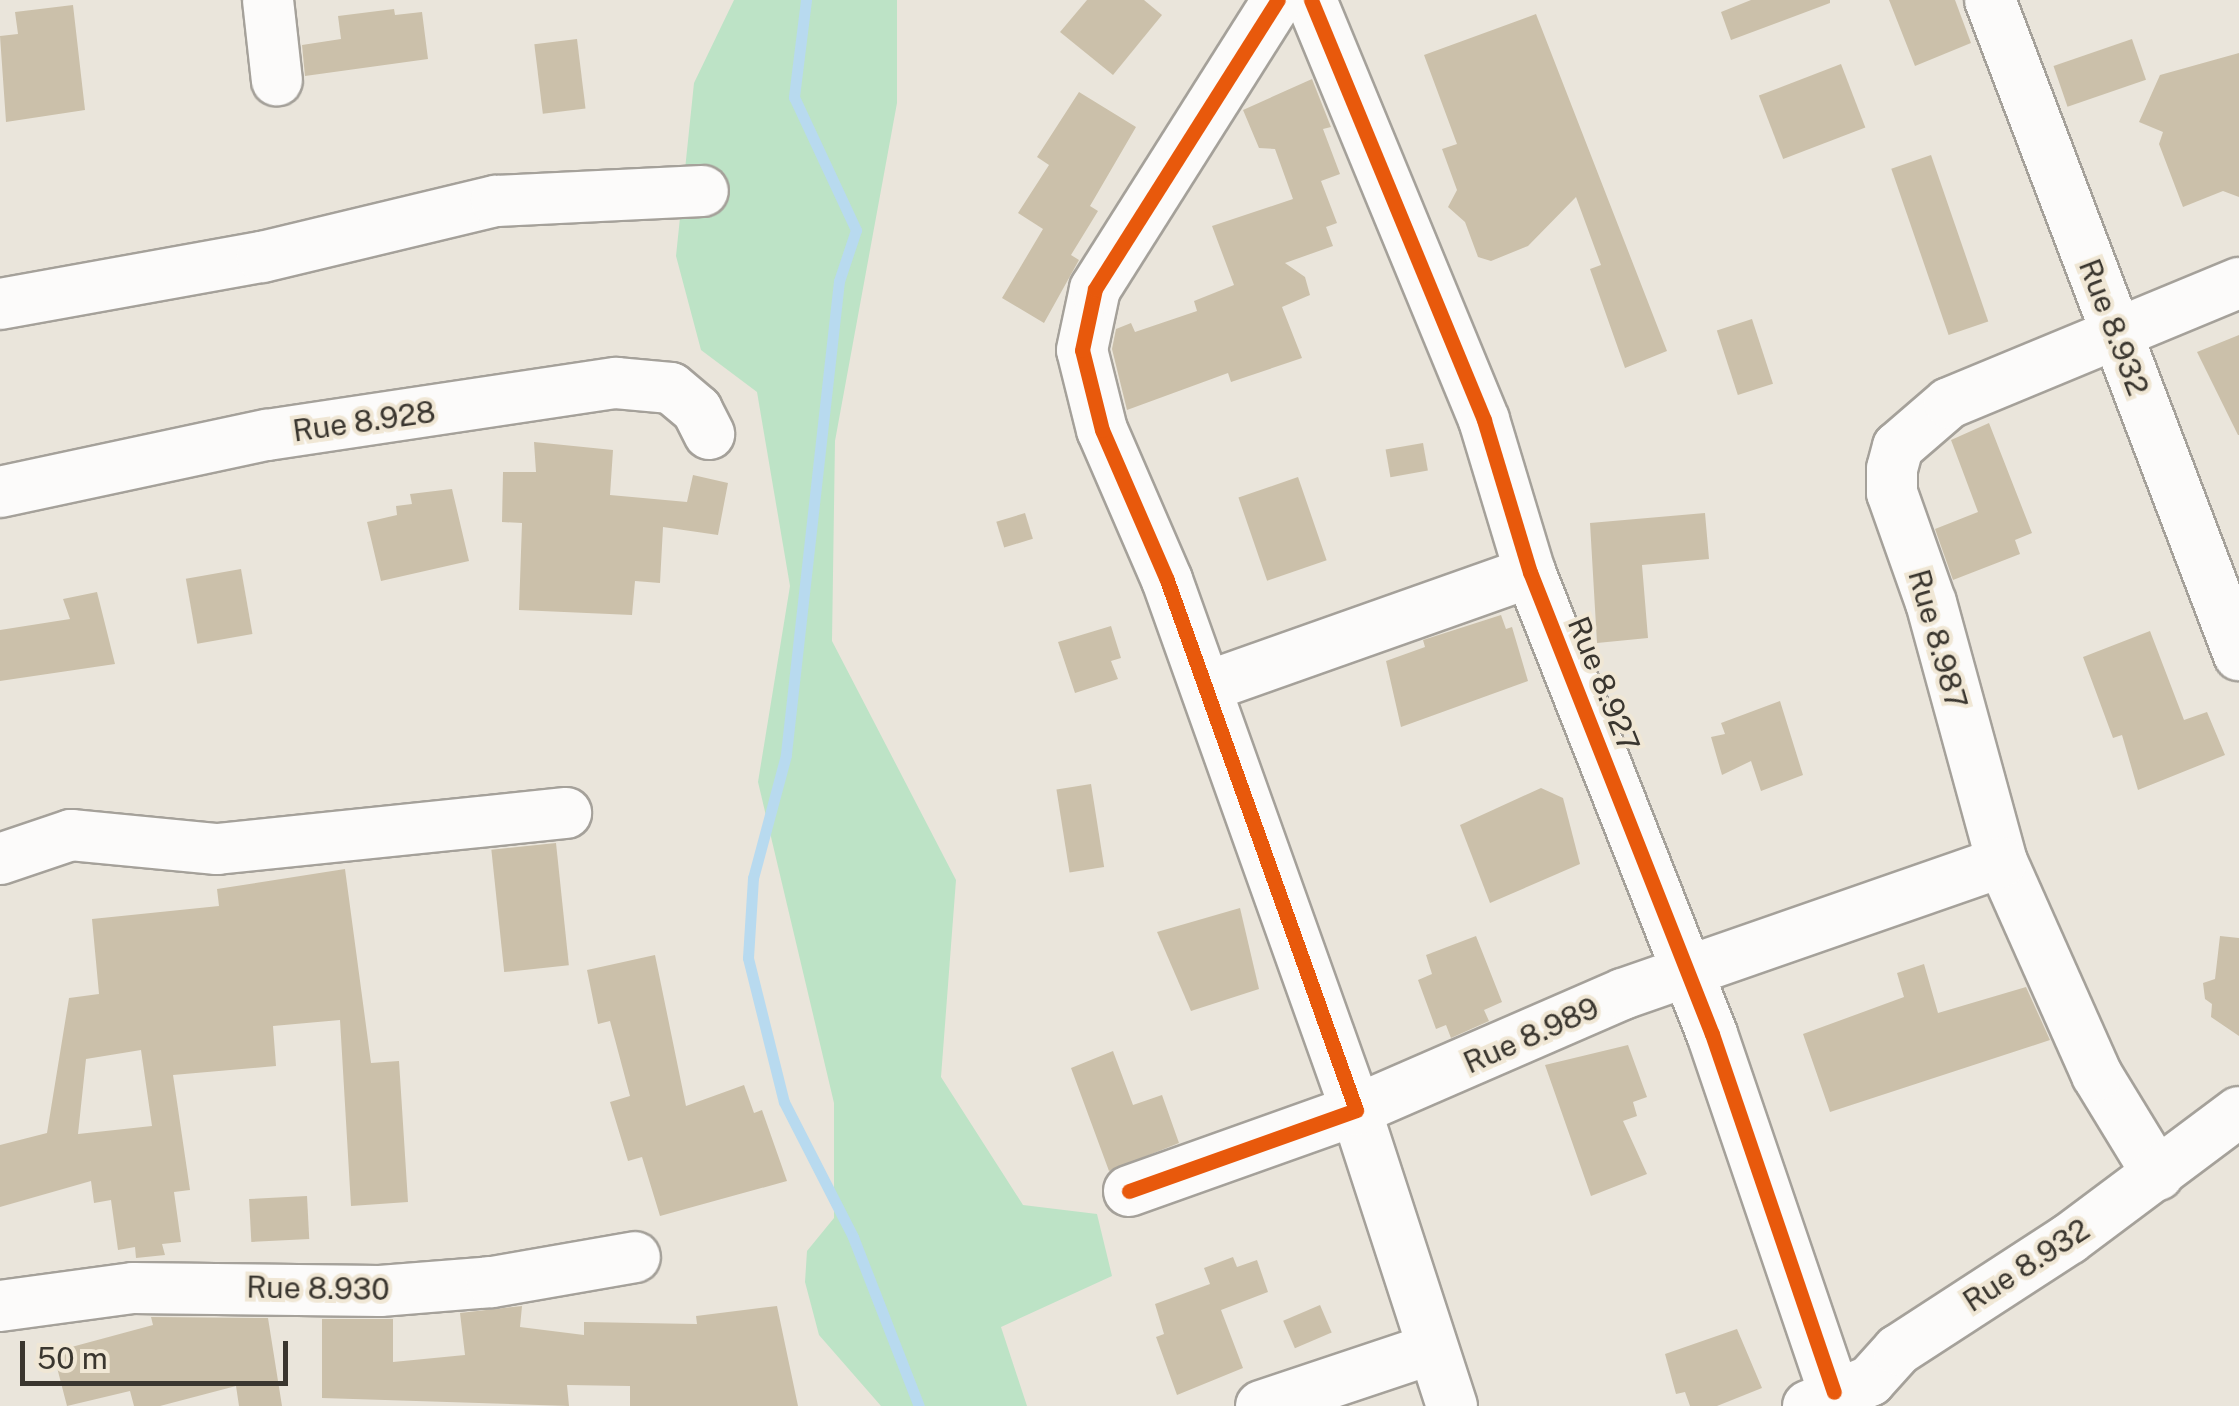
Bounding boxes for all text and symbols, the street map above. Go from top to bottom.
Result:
street label: Rue 8.932 [2072,254,2156,400]
street label: Rue 8.928 [290,393,438,449]
street label: Rue 8.987 [1901,565,1975,713]
street label: Rue 8.927 [1561,611,1647,757]
street label: Rue 8.989 [1458,989,1604,1081]
street label: Rue 8.932 [1956,1211,2096,1319]
street label: Rue 8.930 [246,1269,390,1307]
scale bar [25,1321,292,1383]
text: 50 m [37,1340,108,1376]

